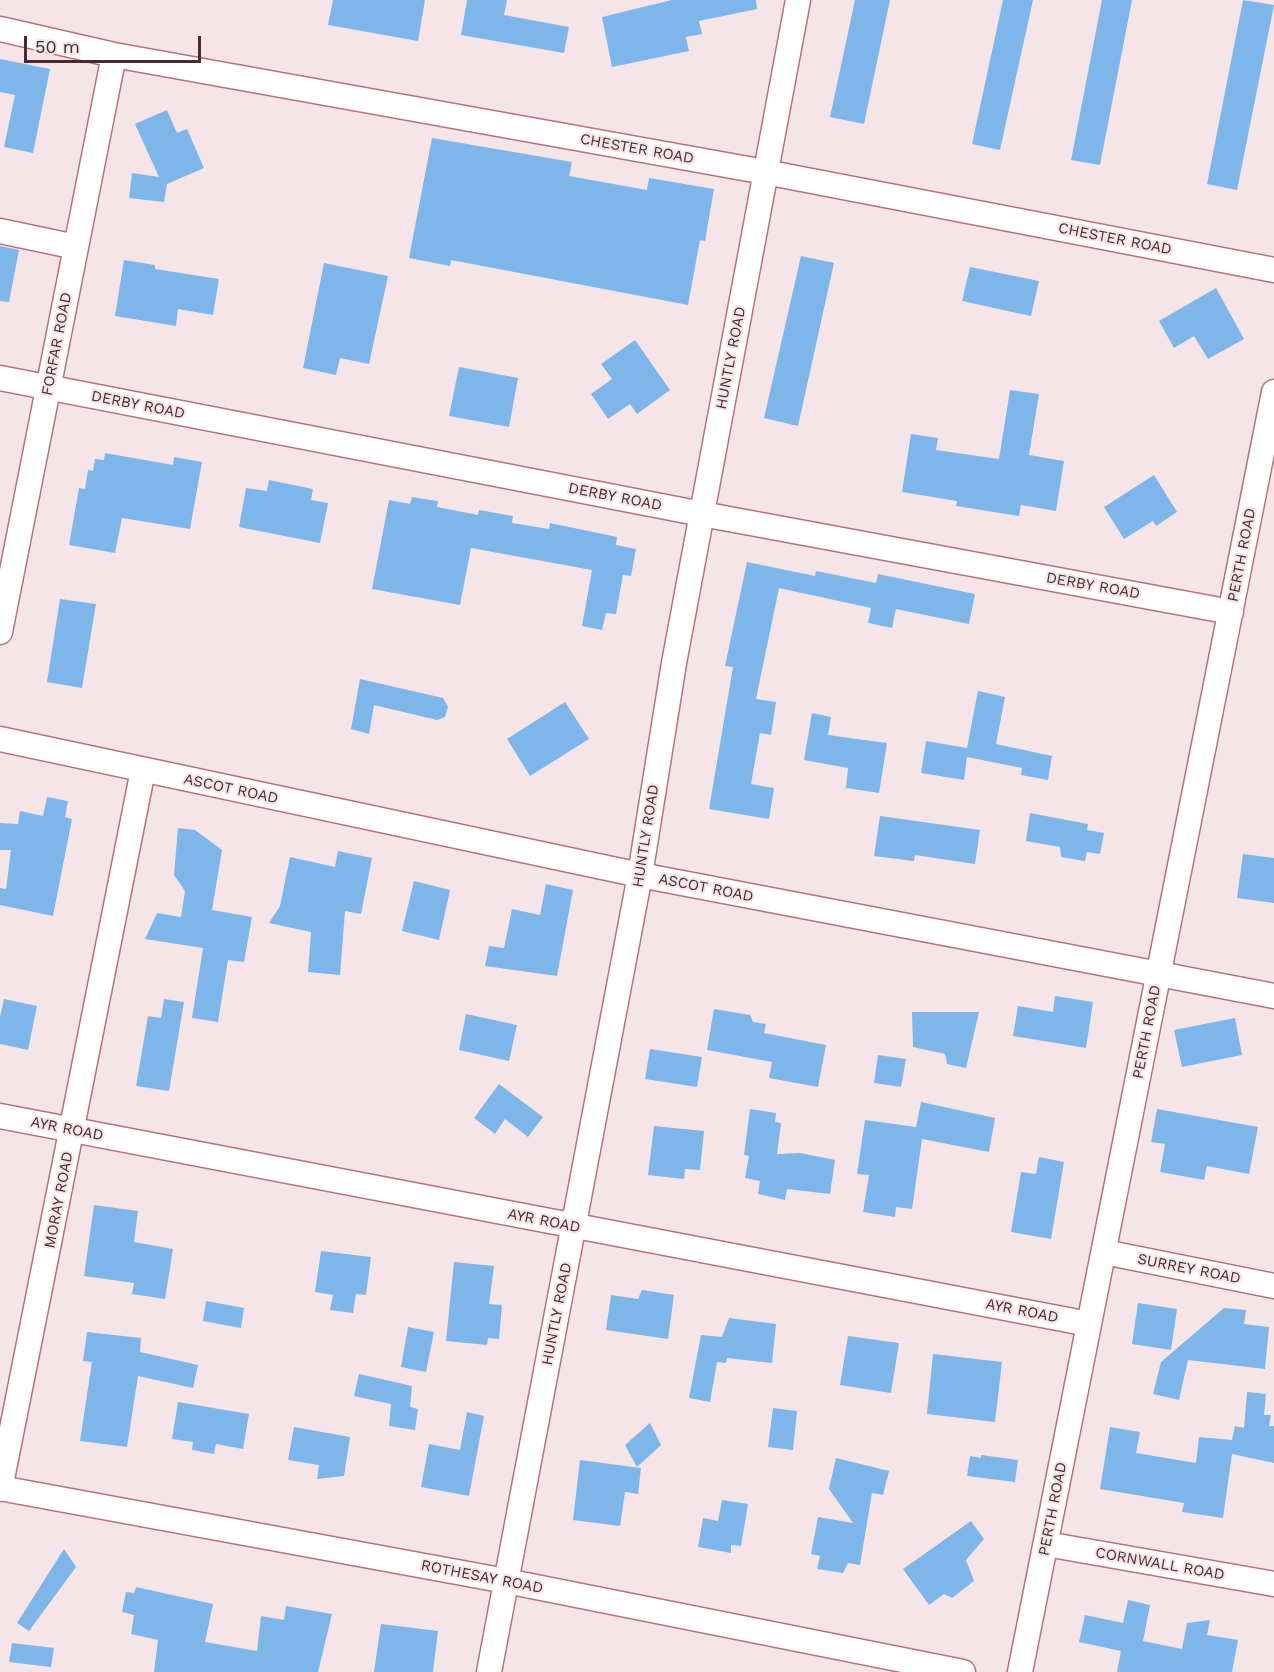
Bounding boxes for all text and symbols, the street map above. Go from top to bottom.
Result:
scale bar [27,24,204,62]
text: 50 m [35,36,80,57]
street label: CHESTER ROAD [579,130,695,168]
street label: CHESTER ROAD [1057,219,1173,259]
street label: FORFAR ROAD [38,291,76,397]
street label: HUNTLY ROAD [712,305,750,411]
street label: DERBY ROAD [90,387,186,423]
street label: DERBY ROAD [567,479,663,515]
street label: PERTH ROAD [1224,507,1260,603]
street label: DERBY ROAD [1045,569,1141,603]
street label: ASCOT ROAD [182,770,280,808]
street label: HUNTLY ROAD [629,783,663,889]
street label: ASCOT ROAD [657,870,755,906]
street label: PERTH ROAD [1129,984,1165,1080]
street label: AYR ROAD [29,1113,105,1145]
street label: MORAY ROAD [41,1150,77,1250]
street label: AYR ROAD [506,1205,582,1237]
street label: SURREY ROAD [1136,1250,1242,1288]
street label: HUNTLY ROAD [538,1261,576,1367]
street label: AYR ROAD [984,1295,1060,1327]
street label: PERTH ROAD [1035,1461,1071,1557]
street label: CORNWALL ROAD [1094,1544,1226,1584]
street label: ROTHESAY ROAD [419,1556,545,1598]

